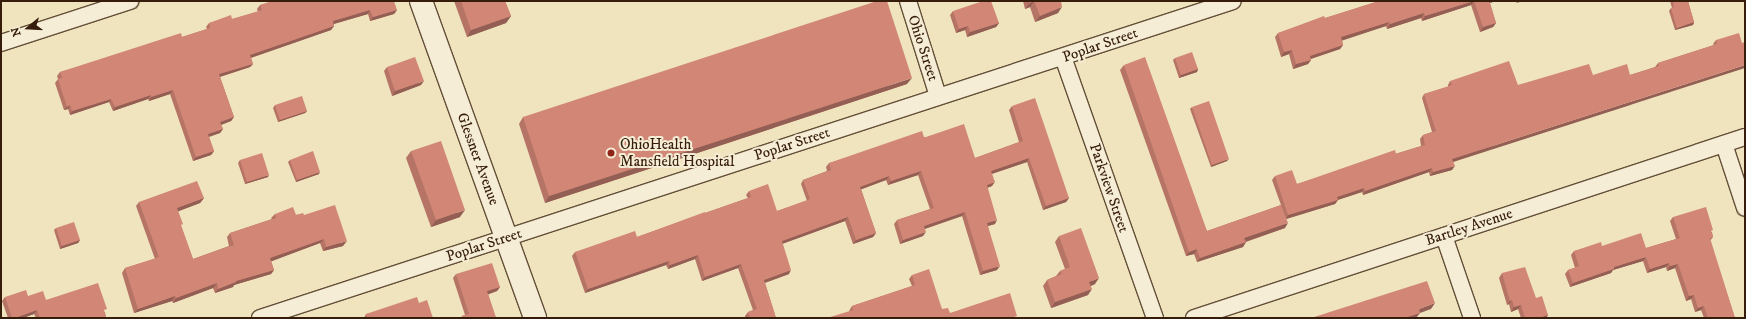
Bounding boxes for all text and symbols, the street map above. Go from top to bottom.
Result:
north arrow [8,8,48,48]
street label: Ohio Street [904,13,942,83]
street label: Poplar Street [1060,24,1140,66]
text: N [9,25,25,38]
street label: Glessner Avenue [453,110,503,208]
street label: Poplar Street [752,123,832,165]
place label: OhioHealth Mansfield Hospital [620,135,734,170]
street label: Parkview Street [1085,141,1133,235]
marker: OhioHealth Mansfield Hospital [605,147,617,159]
street label: Bartley Avenue [1423,204,1515,250]
street label: Poplar Street [444,224,524,266]

